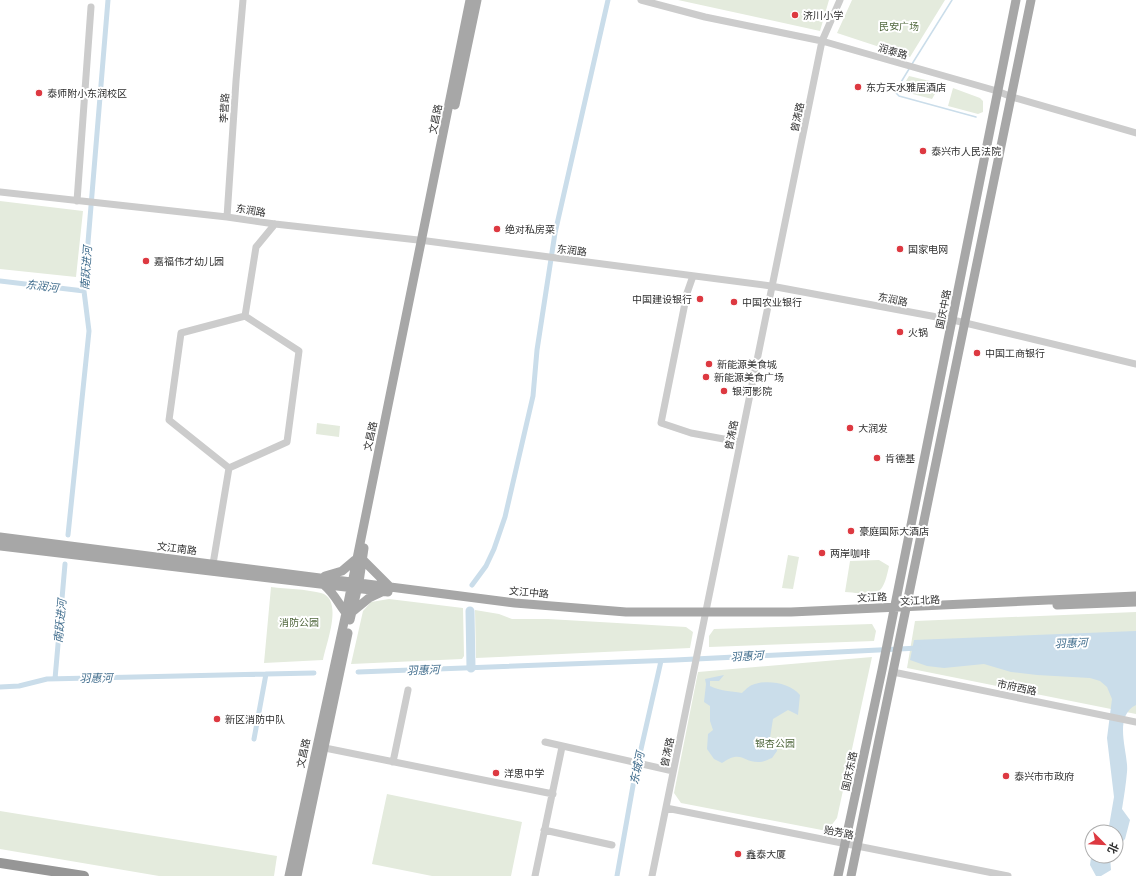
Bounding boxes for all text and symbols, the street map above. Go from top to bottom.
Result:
marker: 济川小学 [790,10,800,20]
place label: 济川小学 [803,10,843,21]
park label: 民安广场 [879,21,919,32]
street label: 润泰路 [877,42,909,61]
marker: 东方天水雅居酒店 [853,82,863,92]
place label: 东方天水雅居酒店 [866,82,946,93]
marker: 泰师附小东润校区 [34,88,44,98]
place label: 泰师附小东润校区 [47,88,127,99]
street label: 李营路 [218,93,231,123]
street label: 曾涛路 [789,101,806,133]
street label: 文昌路 [427,103,444,135]
marker: 泰兴市人民法院 [918,146,928,156]
place label: 泰兴市人民法院 [931,146,1001,157]
street label: 东润路 [235,203,267,218]
marker: 绝对私房菜 [492,224,502,234]
place label: 绝对私房菜 [505,224,555,235]
street label: 东润路 [556,243,587,258]
water label: 南跃进河 [78,244,95,290]
marker: 国家电网 [895,244,905,254]
place label: 国家电网 [908,244,948,255]
marker: 嘉福伟才幼儿园 [141,256,151,266]
place label: 嘉福伟才幼儿园 [154,256,224,267]
water label: 东润河 [25,278,61,295]
street label: 国庆中路 [934,288,953,330]
street label: 东润路 [877,291,909,308]
place label: 中国建设银行 [632,294,692,305]
marker: 中国建设银行 [695,294,705,304]
marker: 中国农业银行 [729,297,739,307]
place label: 中国农业银行 [742,297,802,308]
marker: 火锅 [895,327,905,337]
place label: 火锅 [908,327,928,338]
marker: 中国工商银行 [972,348,982,358]
place label: 中国工商银行 [985,348,1045,359]
marker: 新能源美食城 [704,359,714,369]
place label: 新能源美食城 [717,359,777,370]
marker: 新能源美食广场 [701,372,711,382]
place label: 新能源美食广场 [714,372,784,383]
marker: 银河影院 [719,386,729,396]
place label: 银河影院 [732,386,772,397]
street label: 曾涛路 [723,419,740,451]
street label: 文昌路 [362,420,379,452]
marker: 大润发 [845,423,855,433]
place label: 大润发 [858,423,888,434]
marker: 肯德基 [872,453,882,463]
place label: 肯德基 [885,453,915,464]
marker: 豪庭国际大酒店 [846,526,856,536]
place label: 豪庭国际大酒店 [859,526,929,537]
street label: 文江南路 [156,541,197,556]
marker: 两岸咖啡 [817,548,827,558]
place label: 两岸咖啡 [830,548,870,559]
street label: 文江中路 [509,585,549,600]
street label: 文江路 [857,591,887,604]
street label: 文江北路 [900,594,940,607]
water label: 南跃进河 [52,597,69,644]
park label: 消防公园 [279,617,319,628]
water label: 羽惠河 [1054,636,1090,651]
water label: 羽惠河 [730,649,766,664]
water label: 羽惠河 [406,663,442,678]
water label: 羽惠河 [79,672,115,685]
street label: 市府西路 [996,678,1038,697]
marker: 新区消防中队 [212,714,222,724]
place label: 新区消防中队 [225,714,285,725]
street label: 曾涛路 [659,736,676,768]
street label: 文昌路 [295,737,312,769]
park label: 银杏公园 [755,738,795,749]
water label: 东城河 [628,749,648,786]
street label: 国庆东路 [840,750,859,792]
marker: 洋思中学 [491,768,501,778]
place label: 洋思中学 [504,768,544,779]
marker: 泰兴市市政府 [1001,771,1011,781]
place label: 泰兴市市政府 [1014,771,1074,782]
street label: 贻芳路 [823,824,855,841]
north arrow [1084,824,1124,864]
text: 北 [1105,840,1121,856]
marker: 鑫泰大厦 [733,849,743,859]
place label: 鑫泰大厦 [746,849,786,860]

